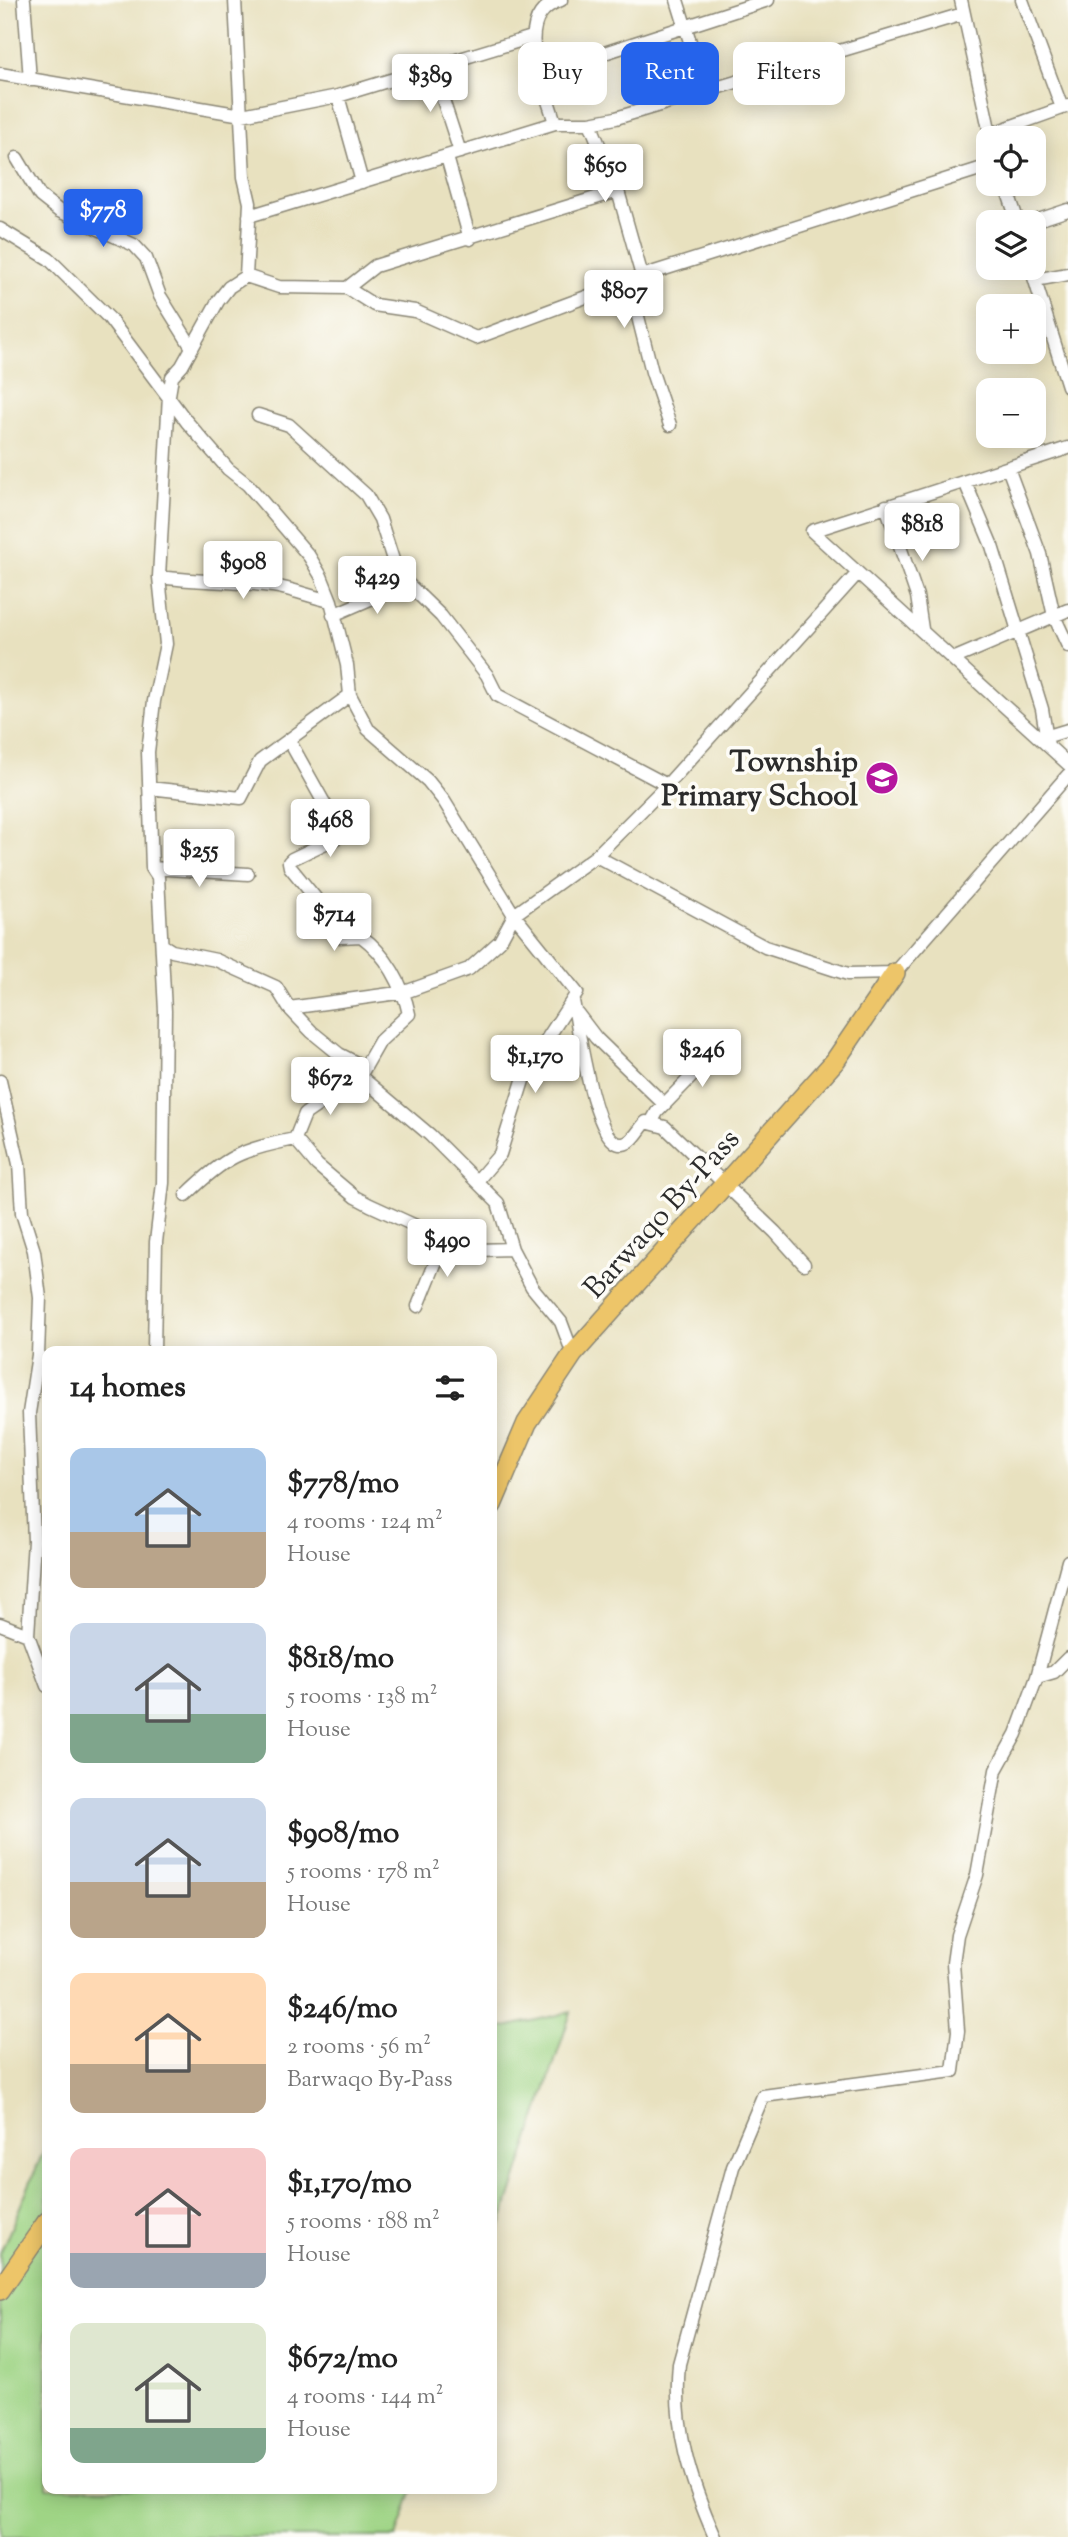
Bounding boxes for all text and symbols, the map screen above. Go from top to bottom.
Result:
chip: Buy [518,42,607,105]
chip: Rent [621,42,719,105]
chip: Filters [733,42,845,105]
pin: $389 [389,54,471,114]
text: $389 [408,60,452,93]
map controls [976,126,1046,448]
button: locate [976,126,1046,196]
pin: $650 [564,144,646,204]
text: $650 [583,150,627,183]
pin: $778 [62,190,144,249]
text: $778 [80,195,126,228]
button: layers [976,210,1046,280]
pin: $807 [583,270,665,330]
text: $807 [600,276,648,309]
button: + [976,294,1046,364]
button: − [976,378,1046,448]
pin: $818 [881,504,963,563]
text: $818 [900,509,944,542]
pin: $908 [202,542,284,601]
text: $908 [219,547,267,580]
pin: $429 [336,556,418,616]
text: $429 [354,562,400,595]
place label: Township Primary School [661,742,859,819]
school or university icon: Township Primary School [863,759,901,797]
pin: $468 [289,800,371,859]
text: $468 [307,805,353,838]
pin: $255 [158,830,240,889]
text: $255 [180,835,218,868]
pin: $714 [293,894,375,953]
text: $714 [312,899,356,932]
pin: $246 [661,1030,743,1089]
text: $246 [679,1035,725,1068]
pin: $1,170 [478,1036,592,1095]
text: $1,170 [507,1041,563,1074]
pin: $672 [289,1058,371,1117]
text: $672 [307,1063,353,1096]
street label: Barwaqo By-Pass [575,1120,751,1309]
pin: $490 [406,1220,488,1279]
text: $490 [424,1225,471,1258]
text: 14 homes [70,1367,186,1410]
icon: filters [431,1369,469,1407]
text: $778/mo [287,1463,399,1506]
icon: home [126,1476,210,1560]
text: 4 rooms · 124 m² [287,1506,443,1539]
text: House [287,1539,351,1572]
text: $818/mo [287,1638,394,1681]
icon: home [126,1651,210,1735]
text: 5 rooms · 138 m² [287,1681,438,1714]
text: House [287,1714,351,1747]
text: $908/mo [287,1813,399,1856]
icon: home [126,1826,210,1910]
text: 5 rooms · 178 m² [287,1856,440,1889]
text: House [287,1889,351,1922]
text: $246/mo [287,1988,398,2031]
icon: home [126,2001,210,2085]
text: 2 rooms · 56 m² [287,2031,431,2064]
text: Barwaqo By-Pass [287,2064,453,2097]
text: $1,170/mo [287,2163,412,2206]
icon: home [126,2176,210,2260]
text: 5 rooms · 188 m² [287,2206,440,2239]
text: House [287,2239,351,2272]
text: $672/mo [287,2338,398,2381]
icon: home [126,2351,210,2435]
text: 4 rooms · 144 m² [287,2381,444,2414]
text: House [287,2414,351,2447]

